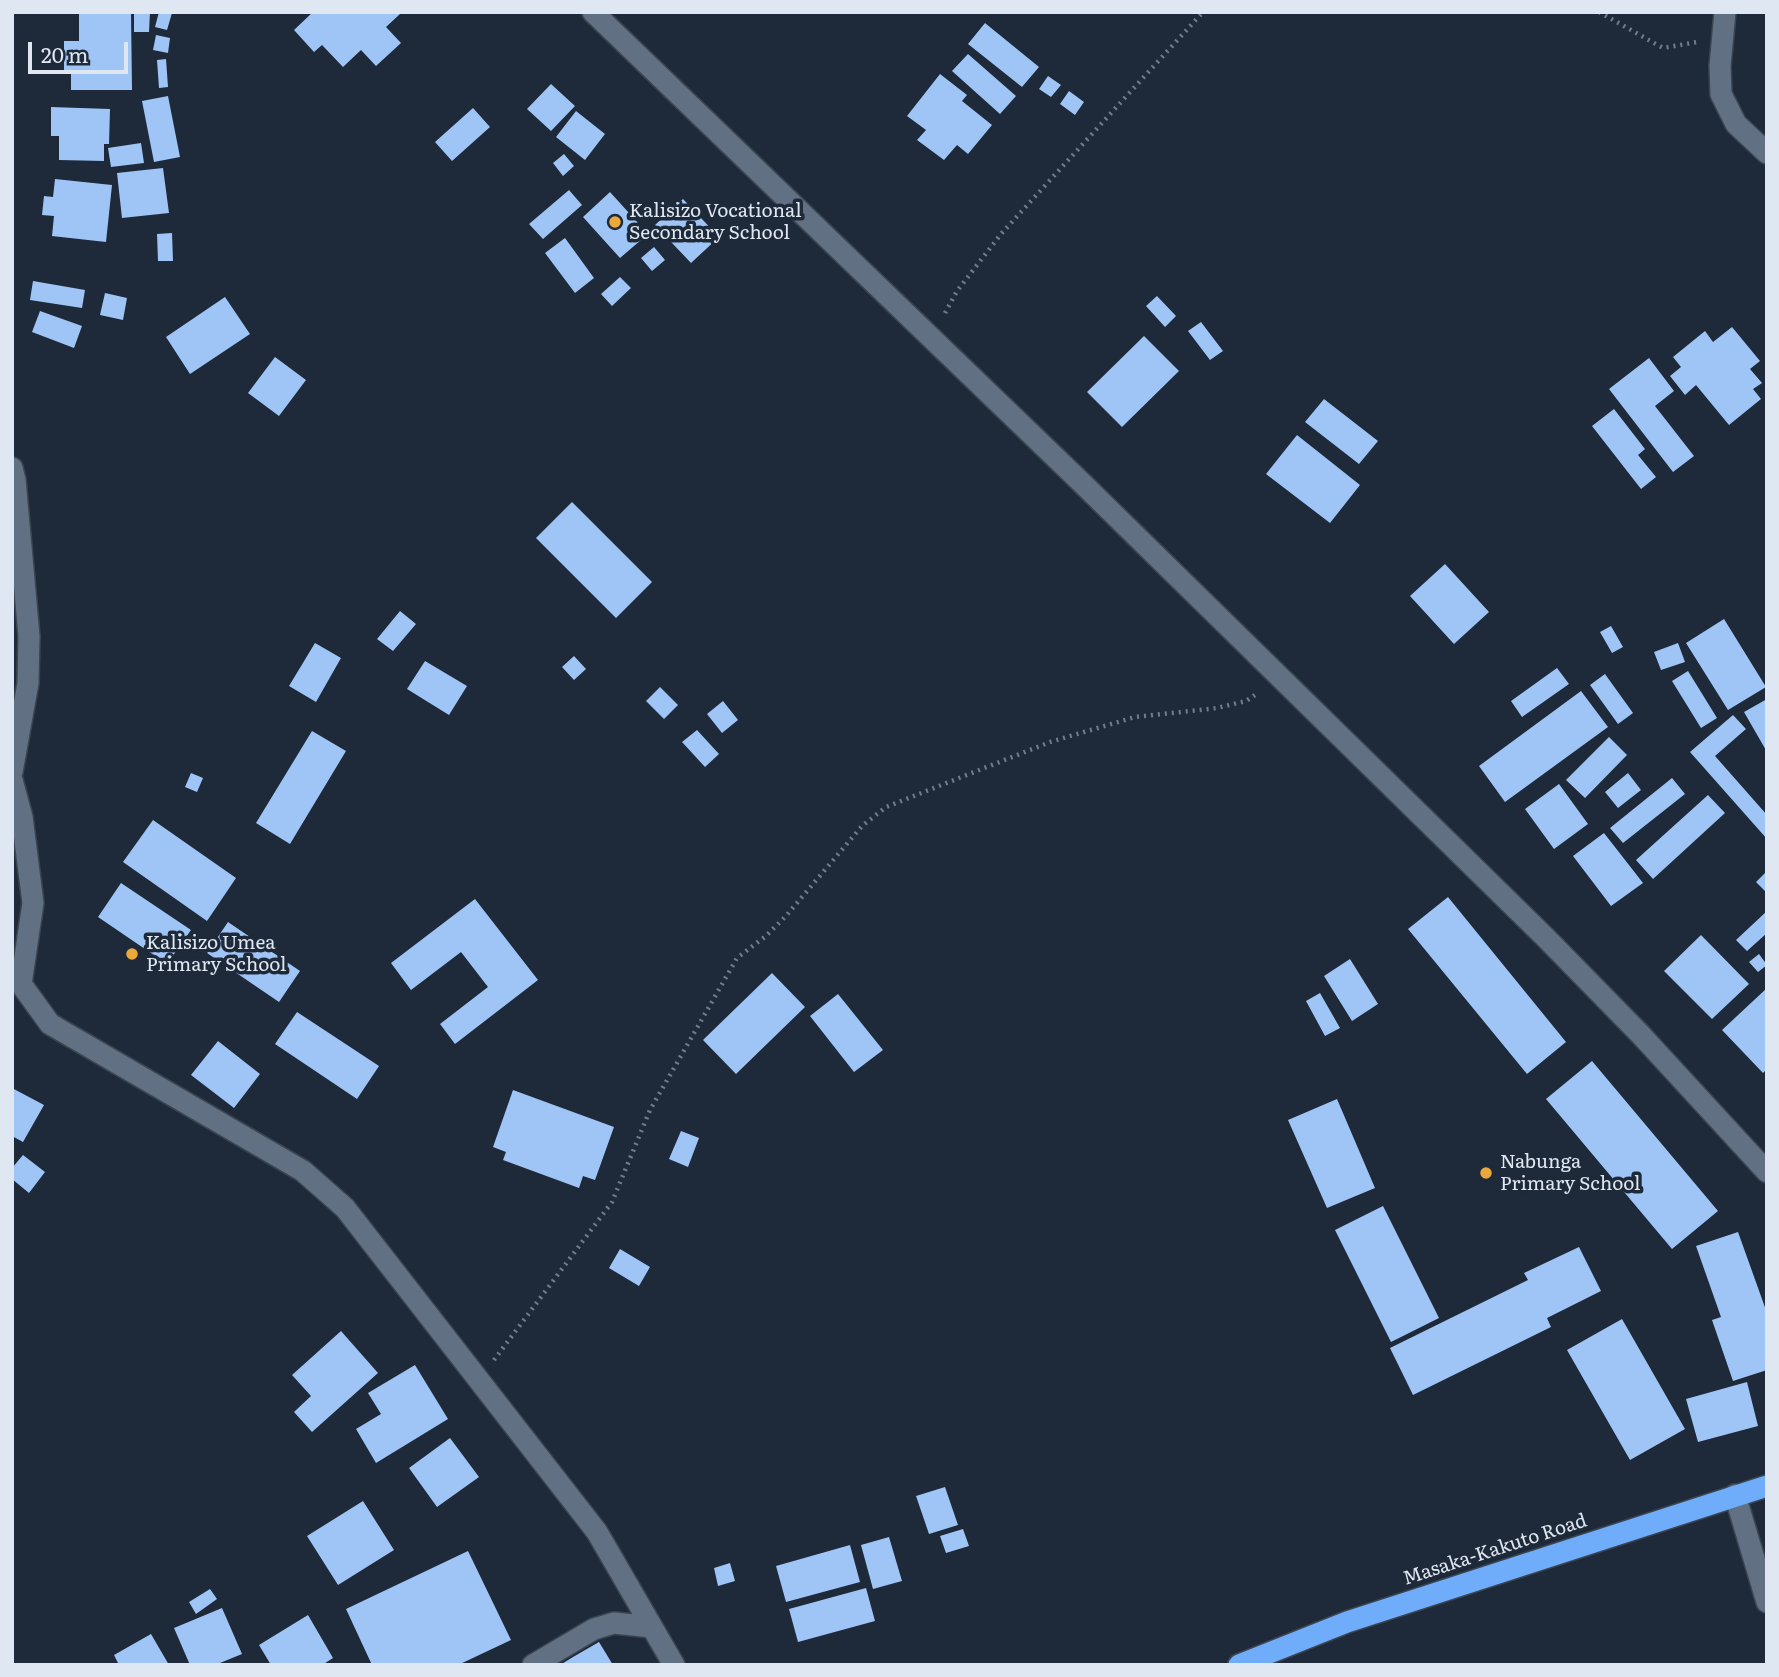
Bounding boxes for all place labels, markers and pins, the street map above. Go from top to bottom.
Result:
place label: Kalisizo Vocational Secondary School [629,200,802,244]
marker: Kalisizo Vocational Secondary School [607,214,623,230]
place label: Kalisizo Umea Primary School [146,932,286,976]
marker: Kalisizo Umea Primary School [124,946,140,962]
place label: Nabunga Primary School [1500,1151,1640,1195]
marker: Nabunga Primary School [1478,1165,1494,1181]

